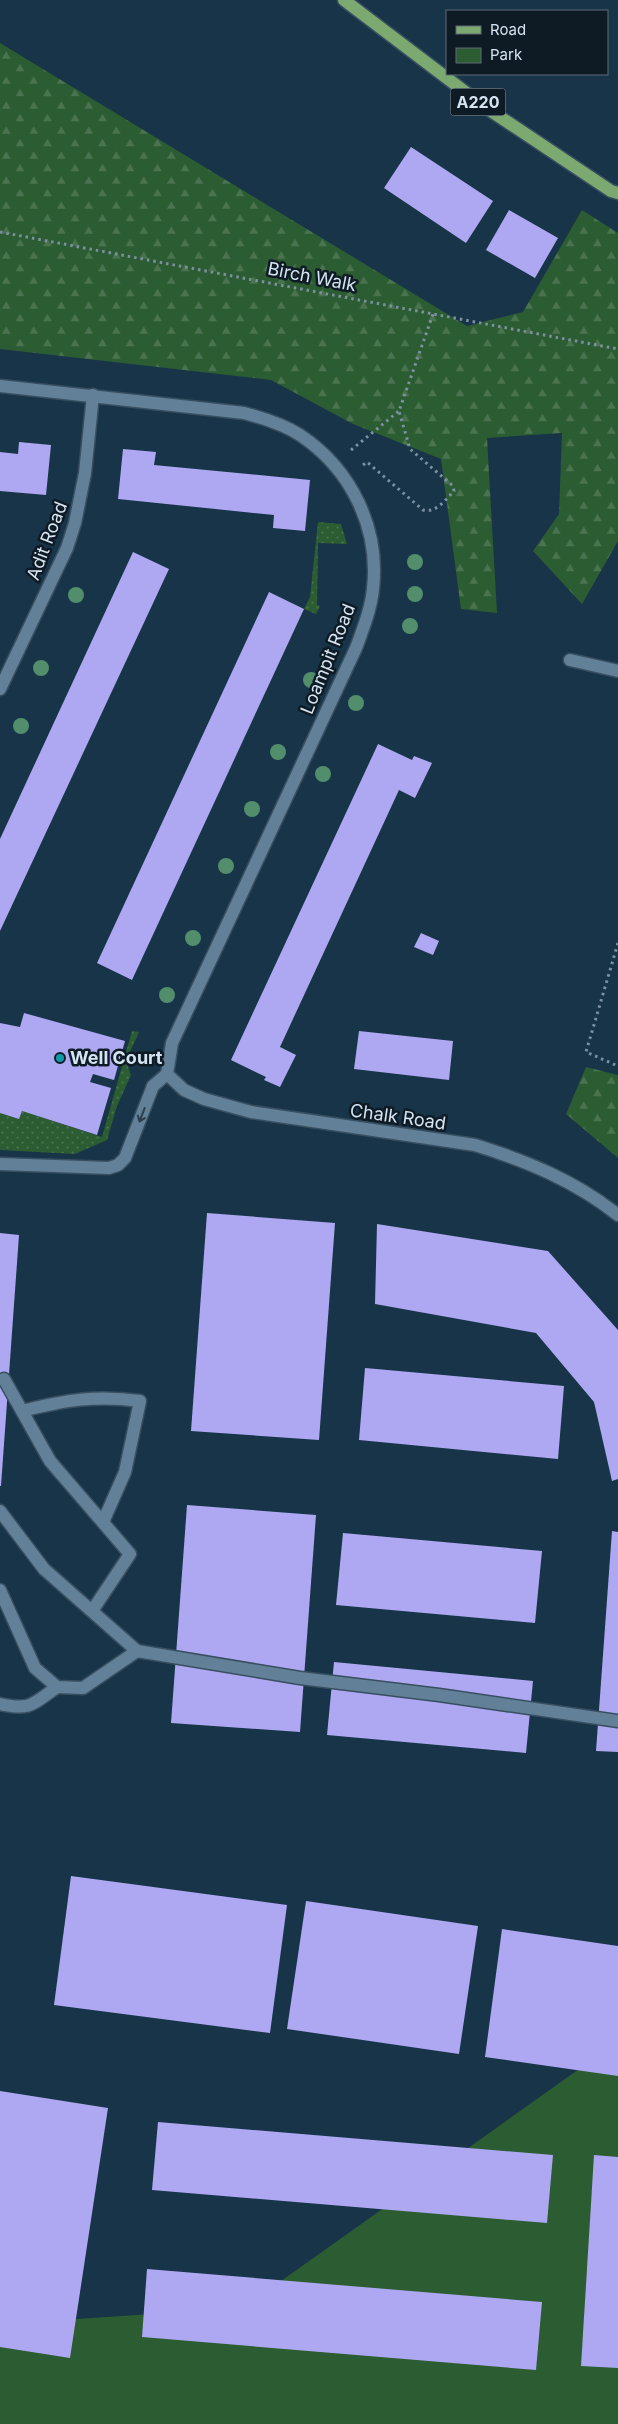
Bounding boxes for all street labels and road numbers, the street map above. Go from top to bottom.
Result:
road number: A220 [450,88,506,115]
street label: Birch Walk [266,258,358,295]
street label: Adit Road [22,499,71,583]
street label: Loampit Road [296,601,359,717]
street label: Chalk Road [349,1099,447,1134]

